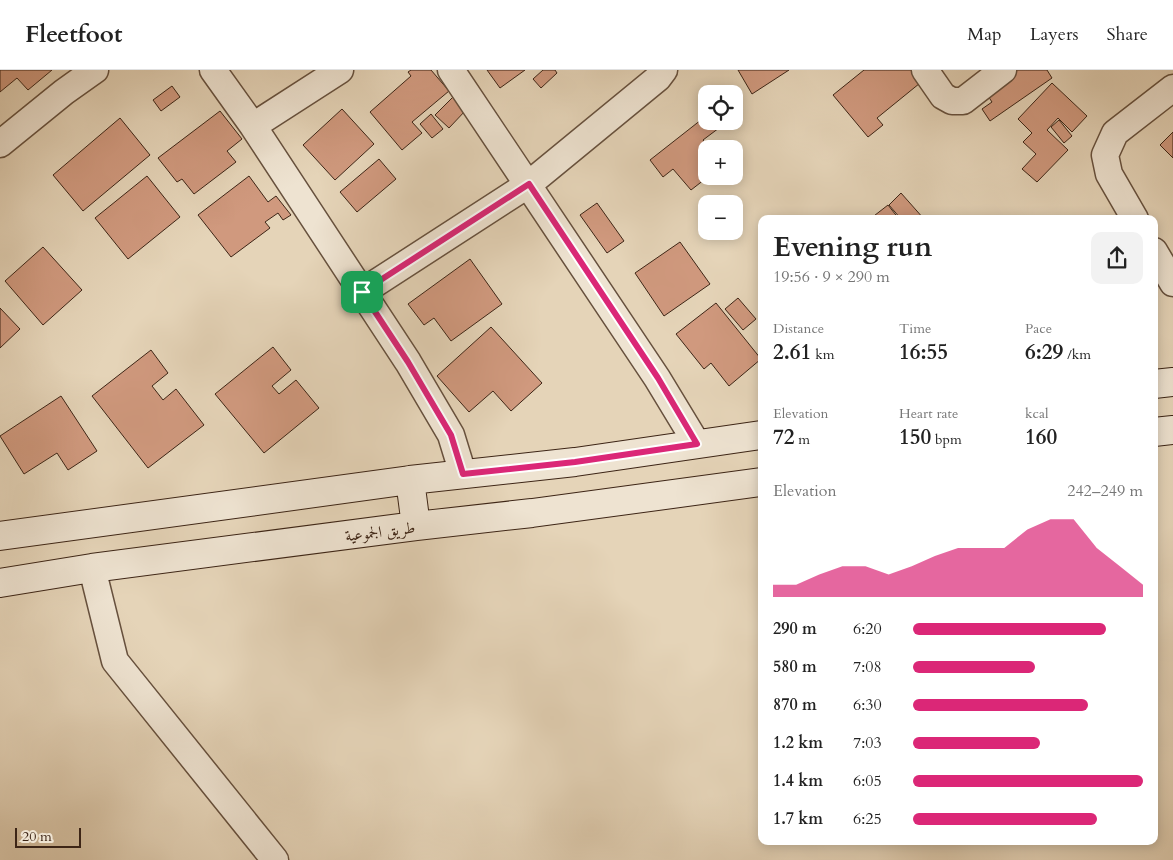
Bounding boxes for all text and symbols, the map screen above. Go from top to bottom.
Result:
text: Fleetfoot [25,18,122,51]
text: Map [967,22,1002,47]
text: Layers [1030,22,1079,47]
text: Share [1107,22,1148,47]
map controls [698,85,743,240]
button: locate [698,85,743,130]
button: + [698,140,743,185]
button: − [698,195,743,240]
text: Evening run [773,228,932,266]
button: share [1091,232,1143,284]
text: 19:56 · 9 × 290 m [773,266,890,288]
pin [341,271,383,313]
icon: arrive [348,278,376,306]
text: Distance [773,319,824,338]
text: Time [899,319,931,338]
text: Pace [1025,319,1052,338]
text: 2.61 [773,338,811,367]
text: 16:55 [899,338,948,367]
text: 6:29 [1025,338,1063,367]
text: km [811,345,834,364]
text: /km [1063,345,1091,364]
text: Elevation [773,404,829,423]
text: Heart rate [899,404,958,423]
text: kcal [1025,404,1049,423]
text: 72 [773,423,795,452]
text: 150 [899,423,931,452]
text: 160 [1025,423,1057,452]
text: m [795,430,810,449]
text: bpm [931,430,962,449]
text: Elevation [773,480,837,502]
text: 242–249 m [1067,480,1143,502]
street label: طريق الجموعية [344,517,416,547]
text: 290 m [773,618,817,640]
text: 6:20 [853,618,882,640]
text: 580 m [773,656,817,678]
text: 7:08 [853,656,882,678]
text: 870 m [773,694,817,716]
text: 6:30 [853,694,882,716]
text: 1.2 km [773,732,823,754]
text: 7:03 [853,732,882,754]
text: 1.4 km [773,770,823,792]
text: 6:05 [853,770,882,792]
text: 1.7 km [773,808,823,830]
text: 6:25 [853,808,882,830]
scale bar [15,825,81,848]
text: 20 m [22,827,52,846]

